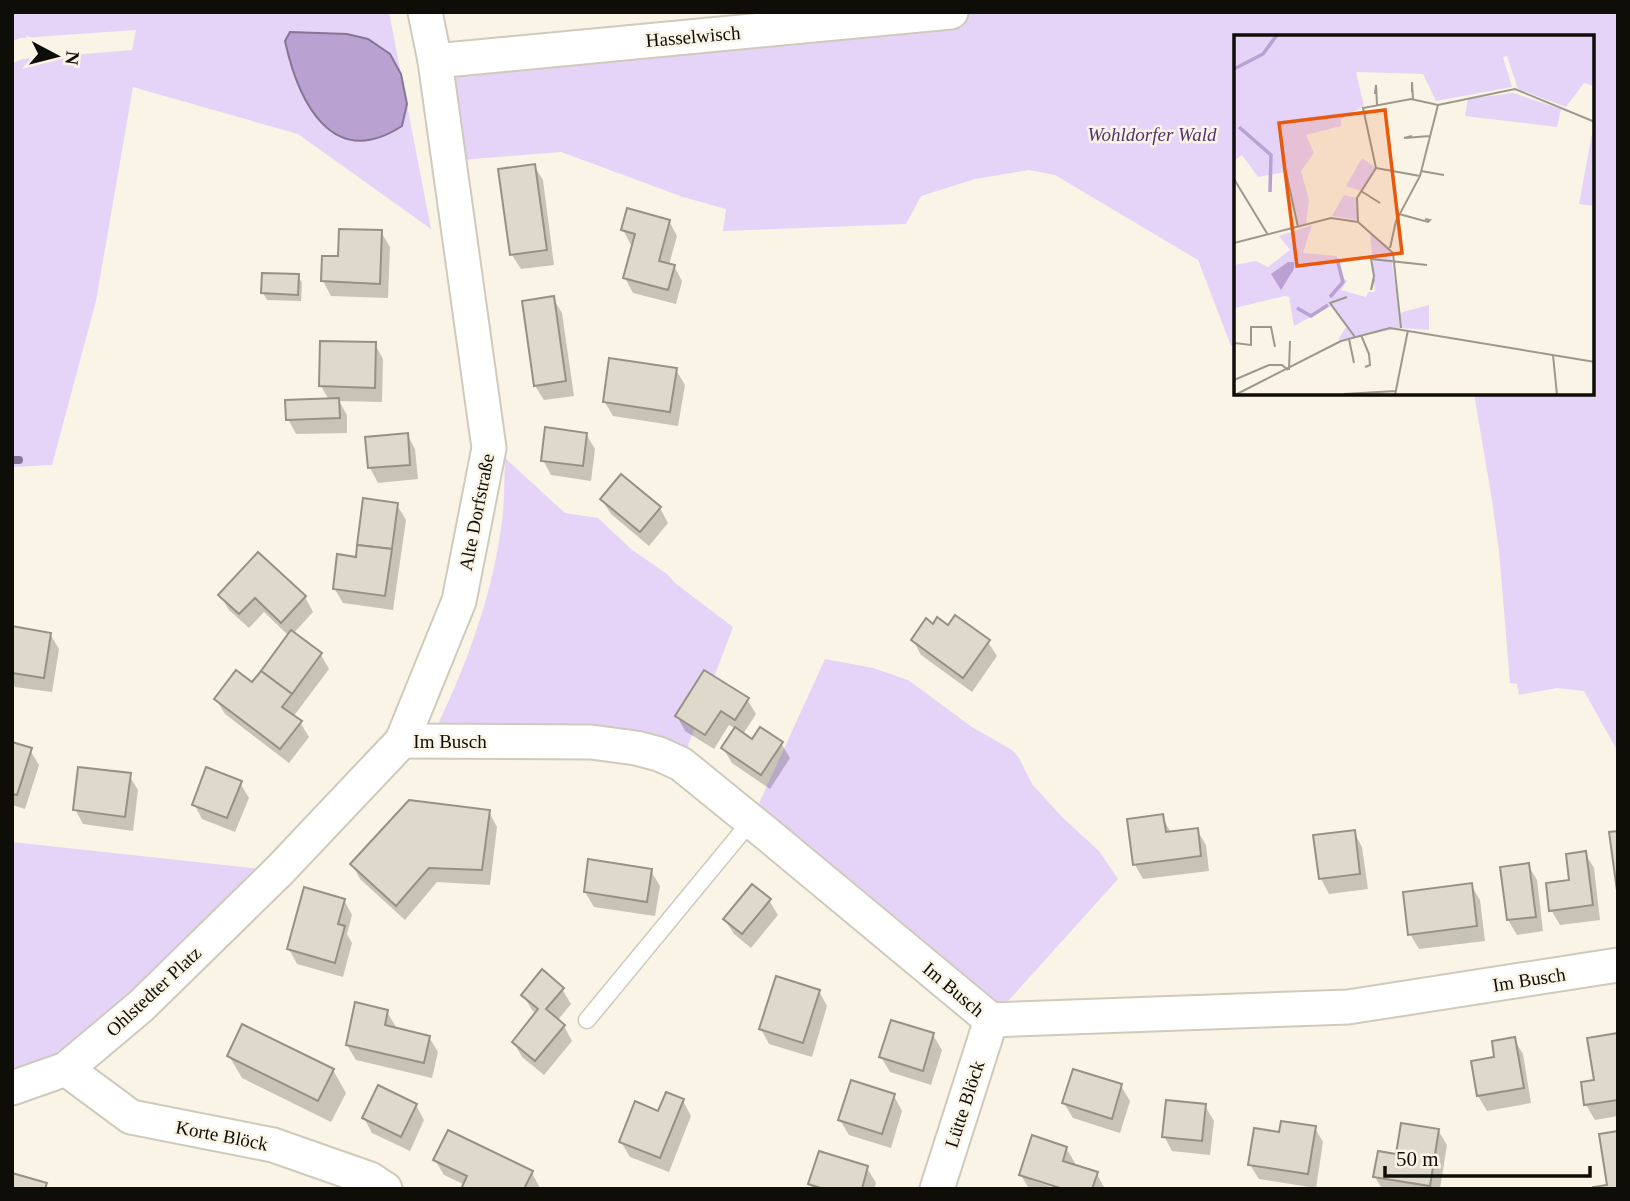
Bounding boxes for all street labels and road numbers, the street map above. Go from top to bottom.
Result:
street label: Hasselwisch [645,22,742,51]
street label: Alte Dorfstraße [455,452,498,572]
street label: Im Busch [413,731,487,752]
street label: Ohlstedter Platz [102,942,205,1041]
street label: Im Busch [919,958,989,1021]
street label: Im Busch [1491,963,1567,996]
street label: Lütte Blöck [941,1058,989,1150]
street label: Korte Blöck [174,1116,270,1155]

